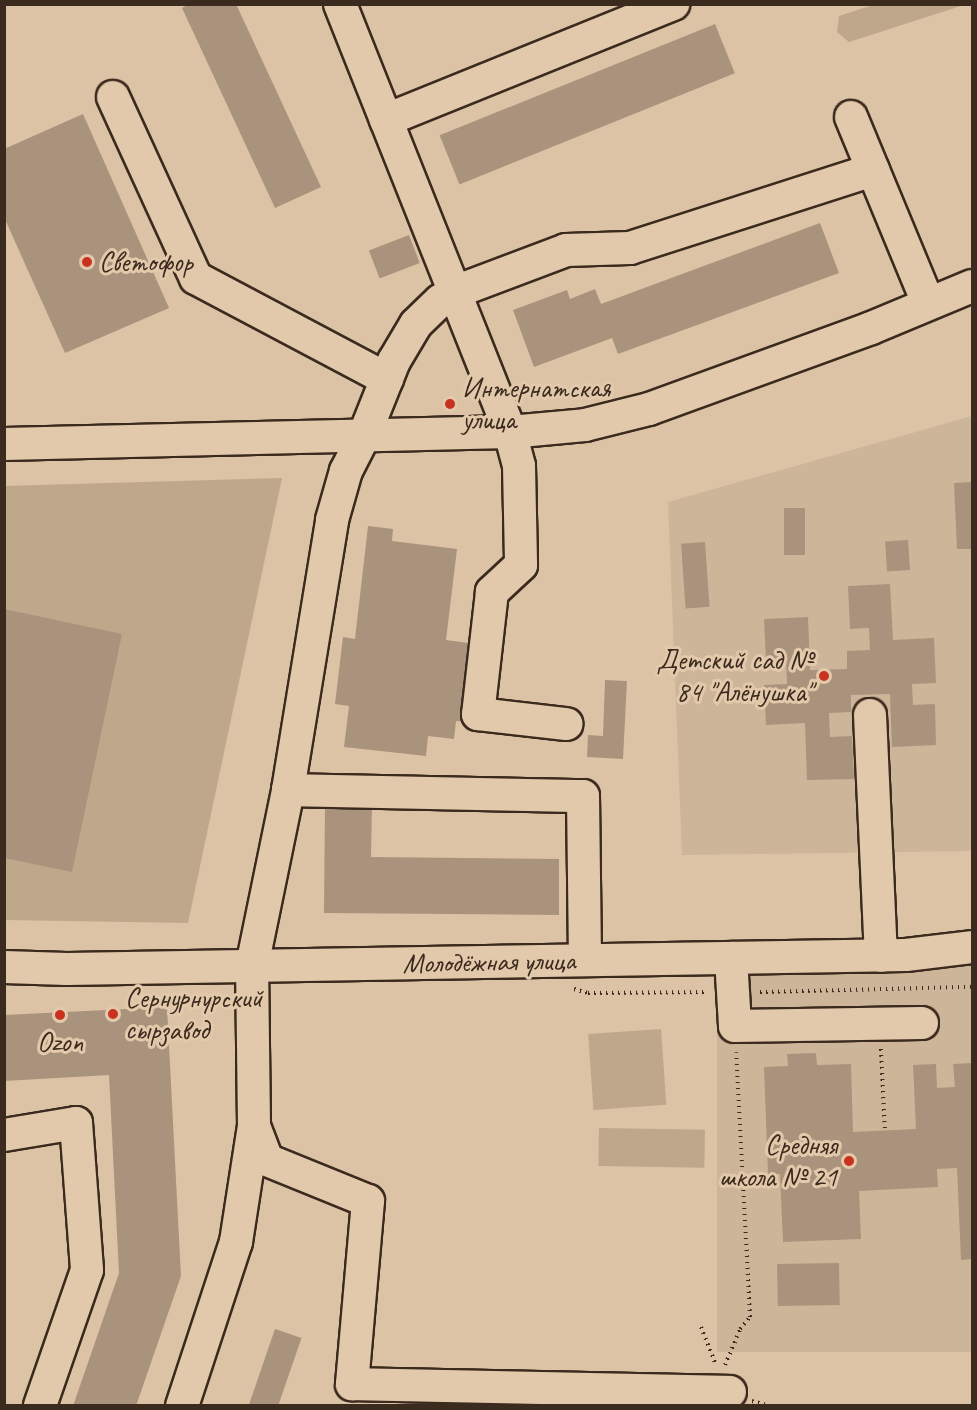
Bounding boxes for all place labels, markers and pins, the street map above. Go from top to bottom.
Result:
place label: Светофор [99,245,193,279]
marker: Светофор [80,255,94,269]
place label: Интернатская улица [462,371,610,437]
marker: Интернатская улица [443,397,457,411]
place label: Детский сад № 84 "Алёнушка" [657,643,812,709]
marker: Детский сад № 84 "Алёнушка" [817,669,831,683]
place label: Сернурнурский сырзавод [125,981,262,1047]
marker: Сернурнурский сырзавод [106,1007,120,1021]
marker: Ozon [53,1008,67,1022]
place label: Ozon [37,1025,83,1059]
place label: Средняя школа № 21 [719,1128,837,1194]
marker: Средняя школа № 21 [842,1154,856,1168]

